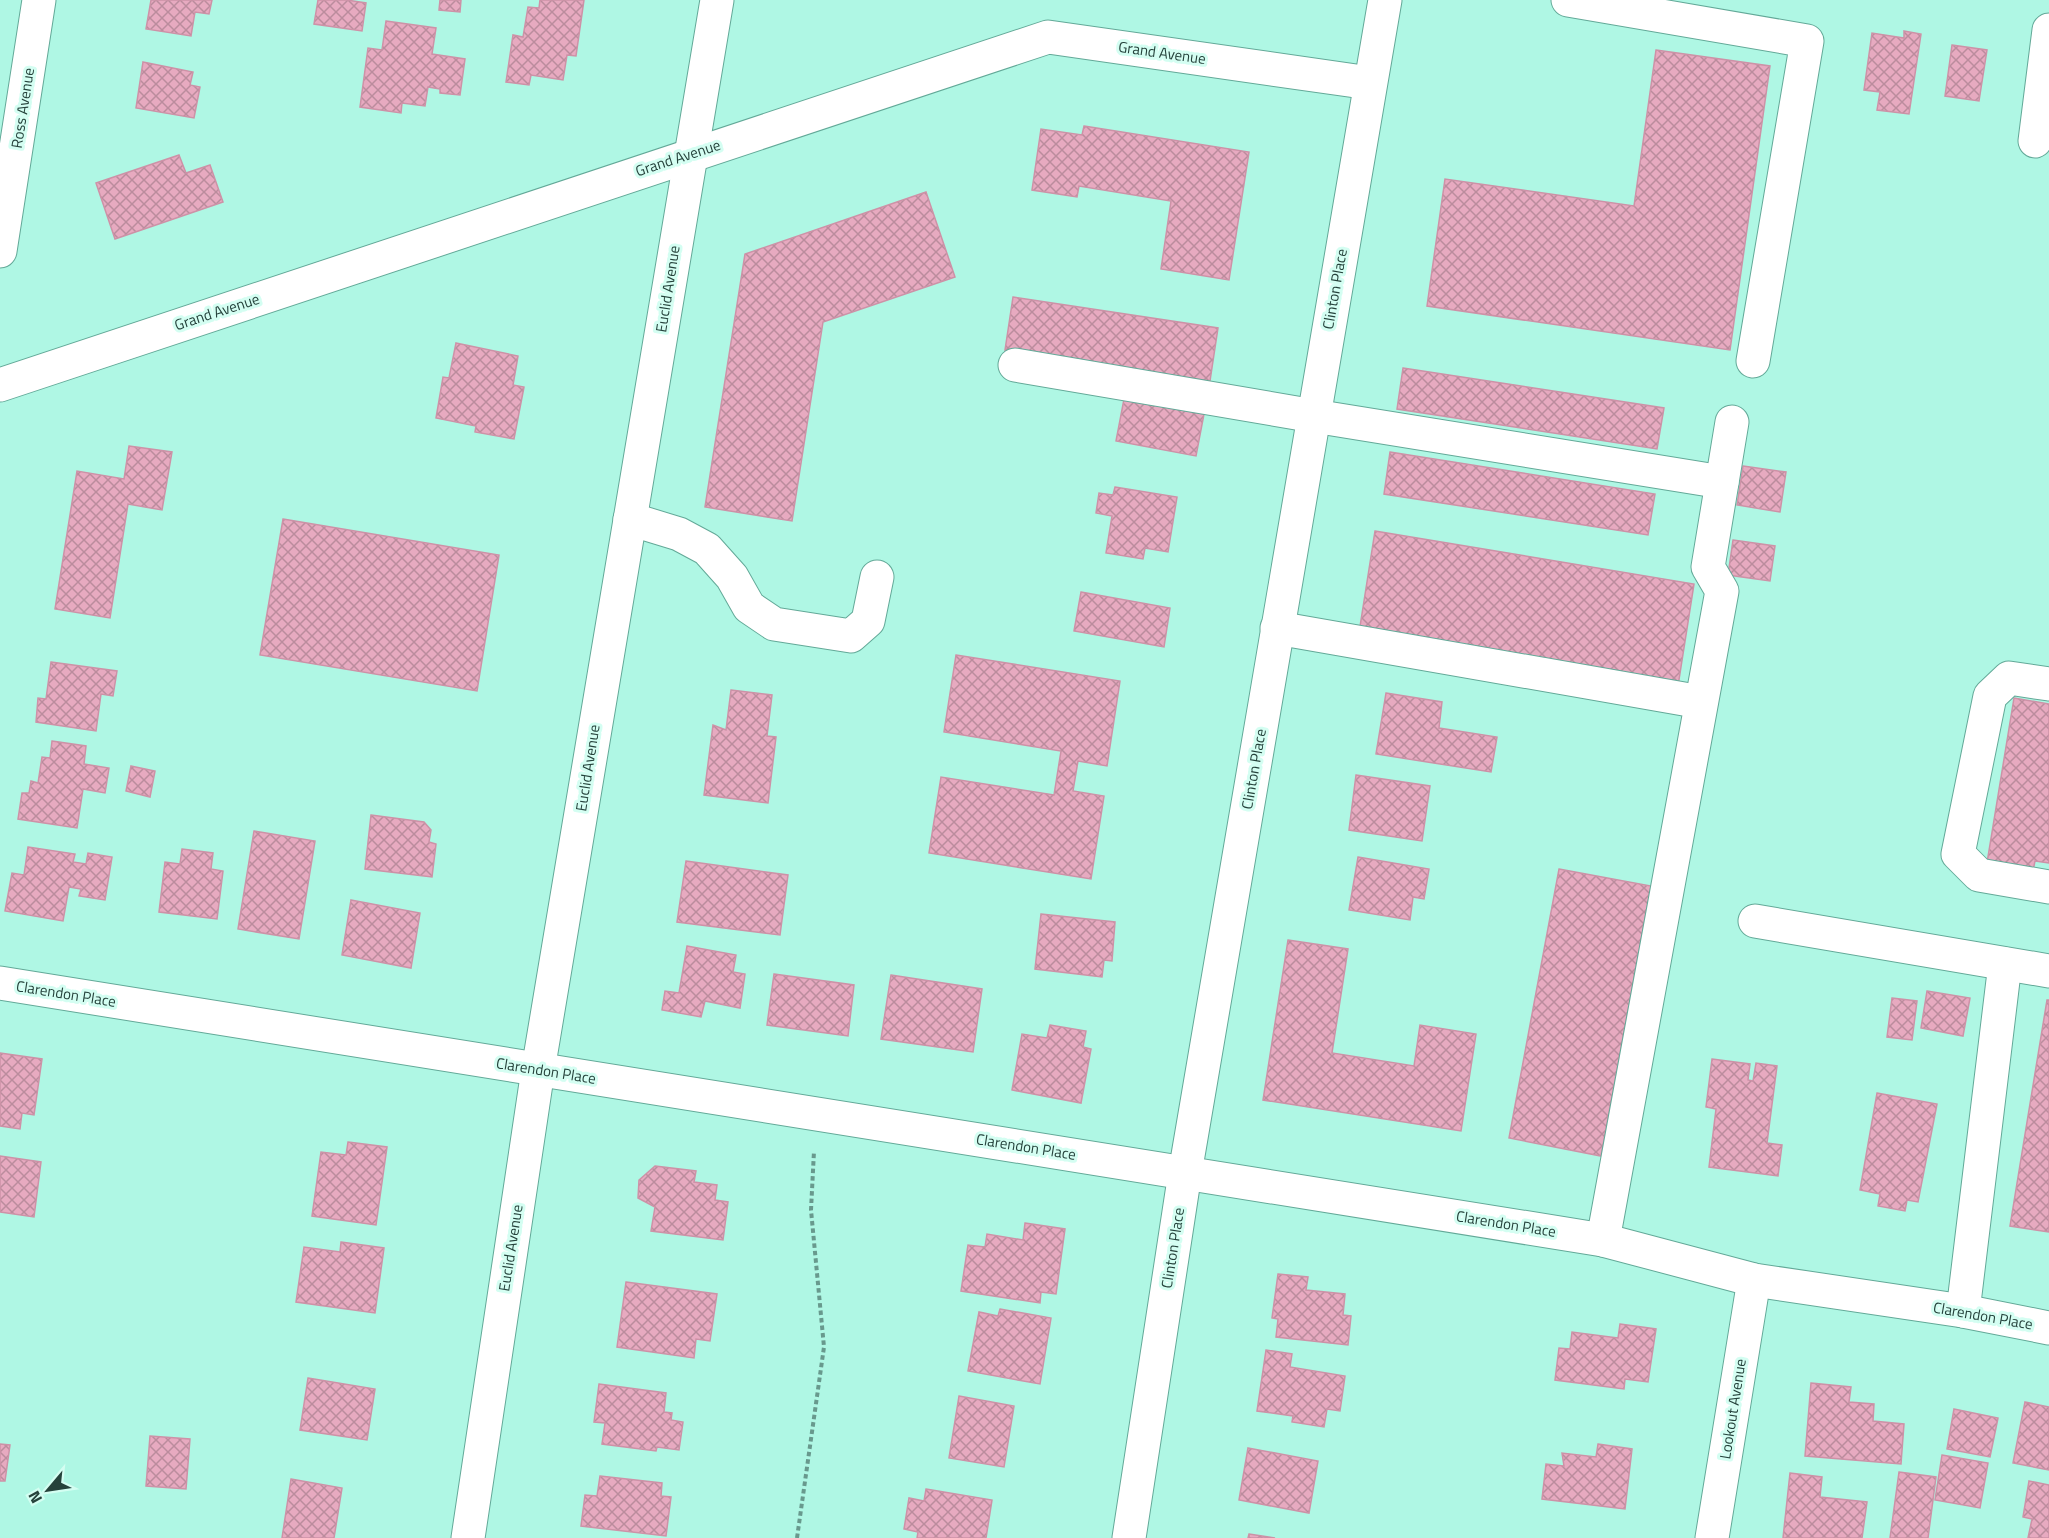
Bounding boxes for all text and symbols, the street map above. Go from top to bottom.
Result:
street label: Grand Avenue [1117,35,1207,70]
street label: Ross Avenue [5,66,40,150]
street label: Grand Avenue [632,133,723,182]
street label: Euclid Avenue [649,244,686,334]
street label: Clinton Place [1316,247,1353,331]
street label: Grand Avenue [171,287,262,336]
street label: Euclid Avenue [569,723,606,813]
street label: Clinton Place [1235,727,1272,811]
street label: Clarendon Place [14,974,118,1013]
street label: Clarendon Place [494,1051,598,1090]
street label: Clarendon Place [974,1127,1078,1166]
street label: Euclid Avenue [492,1203,529,1293]
street label: Clarendon Place [1454,1204,1558,1243]
street label: Clinton Place [1155,1206,1190,1290]
street label: Clarendon Place [1931,1295,2035,1336]
street label: Lookout Avenue [1713,1357,1752,1461]
north arrow [18,1460,78,1520]
text: N [22,1487,48,1508]

